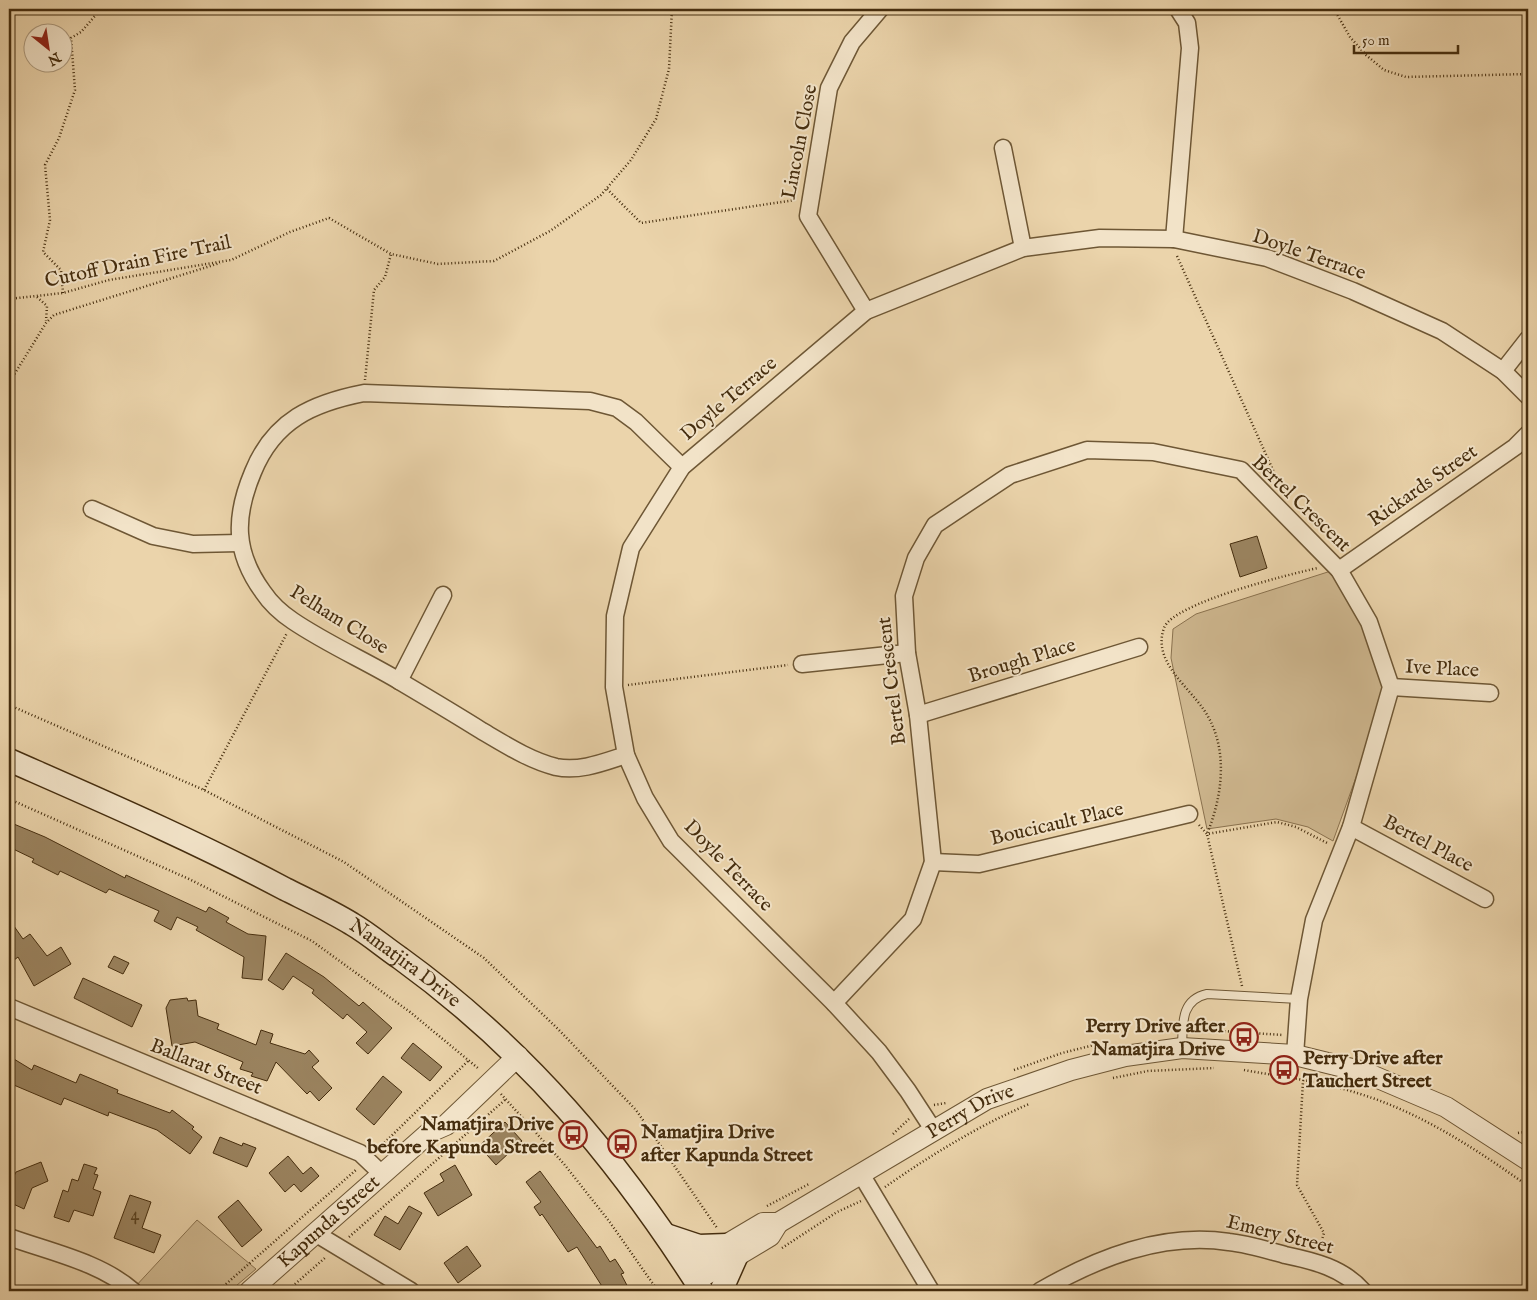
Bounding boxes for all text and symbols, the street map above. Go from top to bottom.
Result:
north arrow [22,22,72,72]
scale bar [1354,22,1458,54]
text: 50 m [1362,31,1390,50]
text: N [44,47,65,69]
street label: Lincoln Close [777,82,823,202]
street label: Doyle Terrace [1249,224,1369,286]
street label: Cutoff Drain Fire Trail [43,230,234,294]
street label: Doyle Terrace [676,351,782,447]
street label: Rickards Street [1364,439,1482,533]
street label: Bertel Crescent [1246,450,1356,558]
street label: Pelham Close [285,580,393,660]
street label: Bertel Crescent [872,616,912,746]
street label: Brough Place [965,633,1079,689]
street label: Ive Place [1404,655,1480,683]
street label: Boucicault Place [988,797,1126,851]
street label: Bertel Place [1378,810,1478,878]
street label: Doyle Terrace [678,815,778,917]
street label: Namatjira Drive [344,913,466,1013]
place label: Perry Drive after Namatjira Drive [1085,1014,1226,1062]
bus stop icon: Perry Drive after Namatjira Drive [1229,1022,1259,1052]
street label: Ballarat Street [146,1033,266,1101]
place label: Perry Drive after Tauchert Street [1302,1046,1443,1094]
bus stop icon: Perry Drive after Tauchert Street [1269,1055,1299,1085]
street label: Perry Drive [922,1078,1017,1145]
place label: Namatjira Drive before Kapunda Street [366,1112,555,1160]
bus stop icon: Namatjira Drive before Kapunda Street [558,1120,588,1150]
place label: Namatjira Drive after Kapunda Street [640,1120,813,1168]
bus stop icon: Namatjira Drive after Kapunda Street [607,1129,637,1159]
street label: Kapunda Street [272,1170,385,1273]
house number: 4 [131,1204,140,1227]
street label: Emery Street [1224,1210,1336,1260]

